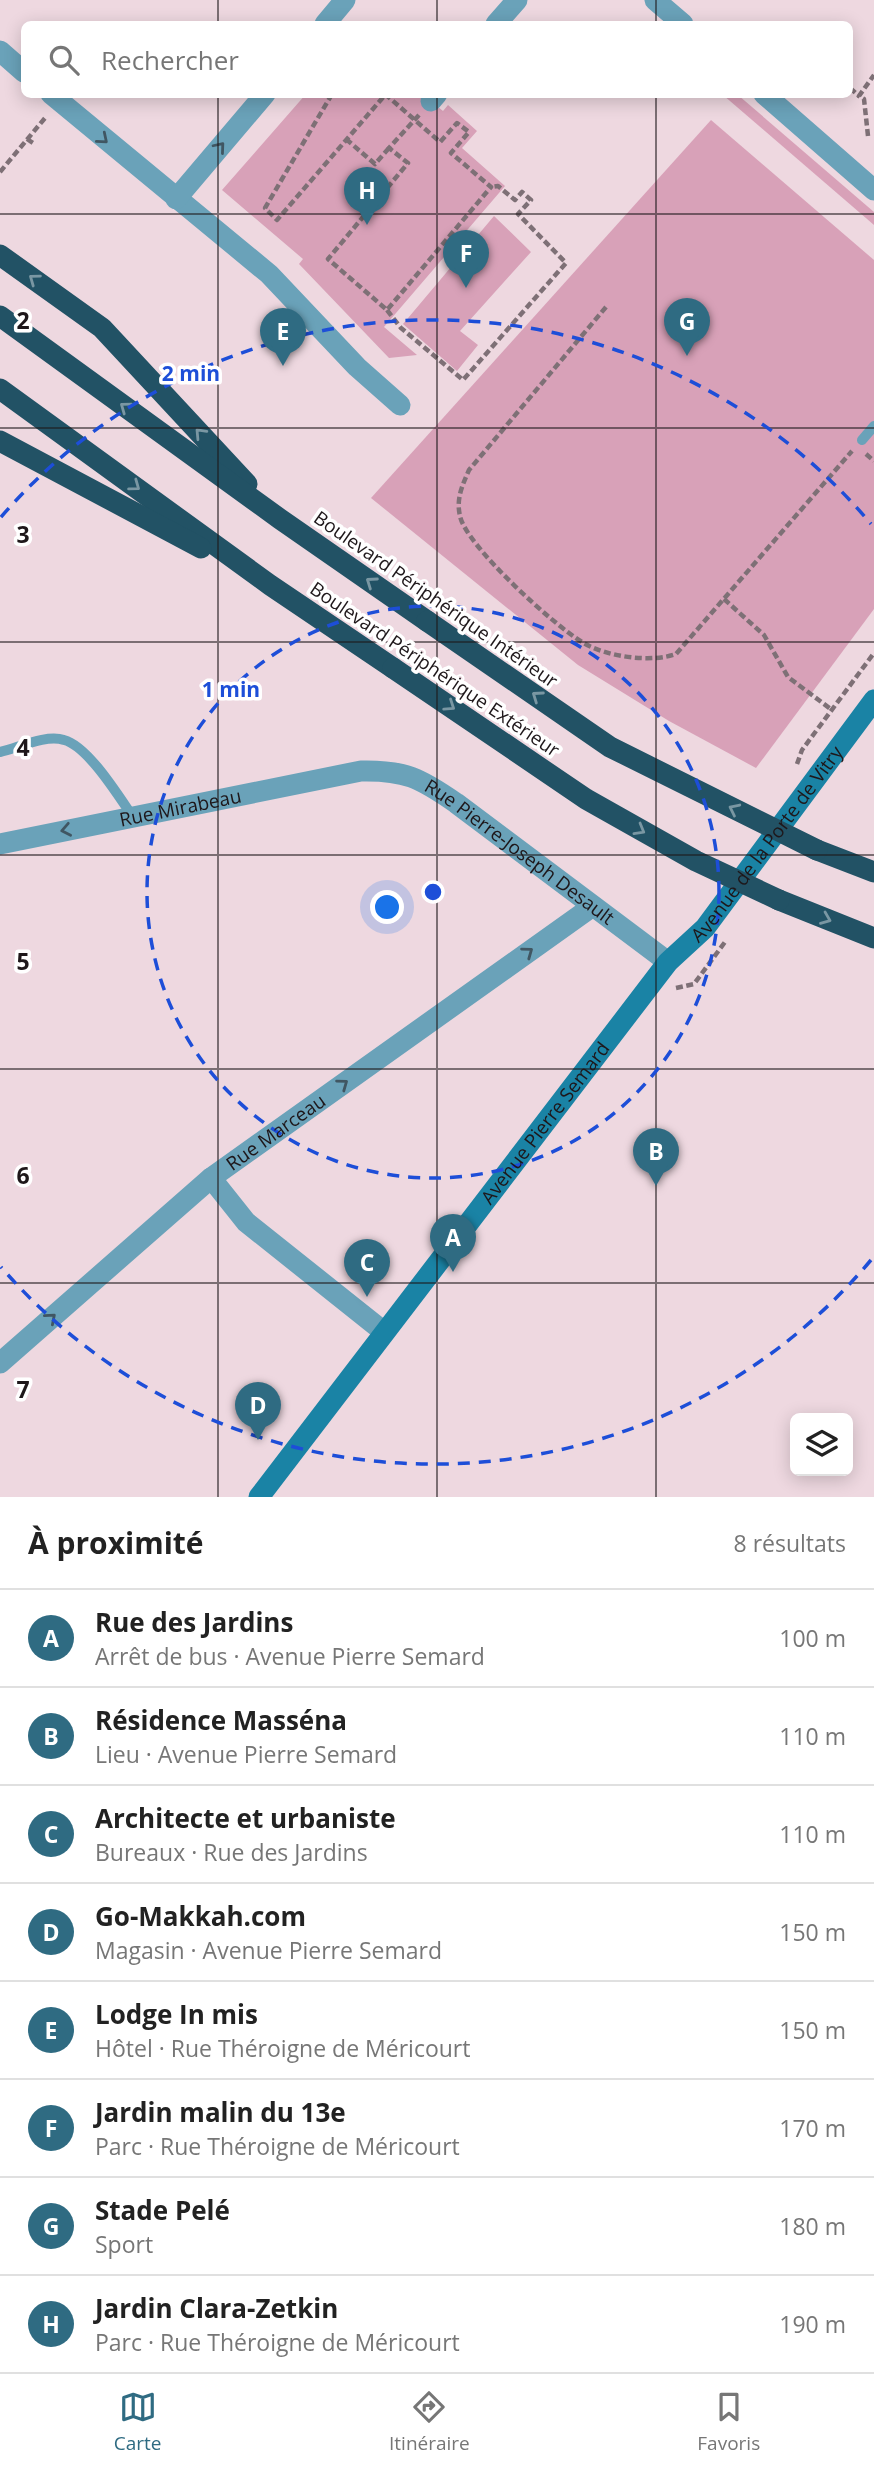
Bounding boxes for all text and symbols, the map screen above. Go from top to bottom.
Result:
search box [21,21,853,98]
icon: search [45,41,83,79]
text: Rechercher [101,42,239,78]
one-way arrow [94,131,107,143]
one-way arrow [212,143,224,156]
pin: H [344,167,390,225]
pin: F [443,230,489,288]
one-way arrow [29,275,42,287]
pin: G [664,298,710,356]
text: 2 [16,304,30,336]
pin: E [260,308,306,366]
text: 2 min [162,359,220,387]
one-way arrow [121,403,133,415]
one-way arrow [196,428,208,441]
one-way arrow [127,478,140,491]
street label: Boulevard Périphérique Intérieur [309,505,563,694]
text: 3 [16,518,30,550]
street label: Boulevard Périphérique Extérieur [305,576,565,763]
one-way arrow [366,578,379,590]
text: 1 min [202,675,260,703]
one-way arrow [532,692,545,704]
one-way arrow [442,698,455,711]
text: 4 [16,731,30,763]
street label: Avenue de la Porte de Vitry [685,740,849,948]
street label: Rue Pierre-Joseph Desault [420,773,620,931]
street label: Rue Mirabeau [117,783,244,833]
one-way arrow [729,803,741,817]
one-way arrow [60,822,72,837]
one-way arrow [633,822,646,835]
centre of rings [421,880,445,904]
your location [370,890,404,924]
one-way arrow [820,911,832,925]
text: 5 [16,945,30,977]
one-way arrow [520,948,533,960]
street label: Avenue Pierre Semard [475,1036,615,1209]
one-way arrow [335,1080,348,1092]
street label: Rue Marceau [221,1088,331,1176]
pin: B [633,1128,679,1186]
text: 6 [16,1159,30,1191]
pin: A [430,1214,476,1272]
pin: C [344,1239,390,1297]
one-way arrow [43,1314,56,1326]
text: 7 [16,1373,30,1405]
pin: D [235,1382,281,1440]
map controls [790,1413,853,1476]
button: layers [790,1413,853,1476]
text: À proximité [28,1522,204,1563]
text: 8 résultats [734,1527,846,1559]
text: Rue des Jardins [95,1604,293,1640]
text: A [43,1622,59,1654]
text: 100 m [779,1622,846,1654]
text: Arrêt de bus · Avenue Pierre Semard [95,1640,485,1672]
text: Résidence Masséna [95,1702,347,1738]
text: B [43,1720,59,1752]
text: 110 m [779,1720,846,1752]
text: Lieu · Avenue Pierre Semard [95,1738,397,1770]
text: Architecte et urbaniste [95,1800,396,1836]
text: C [44,1818,58,1850]
text: 110 m [779,1818,846,1850]
text: Bureaux · Rue des Jardins [95,1836,368,1868]
text: Go-Makkah.com [95,1898,306,1934]
text: D [42,1916,60,1948]
text: 150 m [779,1916,846,1948]
text: Magasin · Avenue Pierre Semard [95,1934,442,1966]
text: Lodge In mis [95,1996,258,2032]
text: E [45,2014,57,2046]
text: 150 m [779,2014,846,2046]
text: Hôtel · Rue Théroigne de Méricourt [95,2032,470,2064]
text: Jardin malin du 13e [95,2094,346,2130]
text: F [45,2112,57,2144]
text: 170 m [779,2112,846,2144]
text: Parc · Rue Théroigne de Méricourt [95,2130,460,2162]
text: Stade Pelé [95,2192,230,2228]
text: G [43,2210,59,2242]
text: 180 m [779,2210,846,2242]
text: Sport [95,2228,153,2260]
text: Jardin Clara-Zetkin [95,2290,338,2326]
text: H [42,2308,60,2340]
text: 190 m [779,2308,846,2340]
text: Parc · Rue Théroigne de Méricourt [95,2326,460,2358]
tab: Carte [114,2388,162,2456]
tab: Itinéraire [389,2388,470,2456]
tab: Favoris [697,2388,760,2456]

